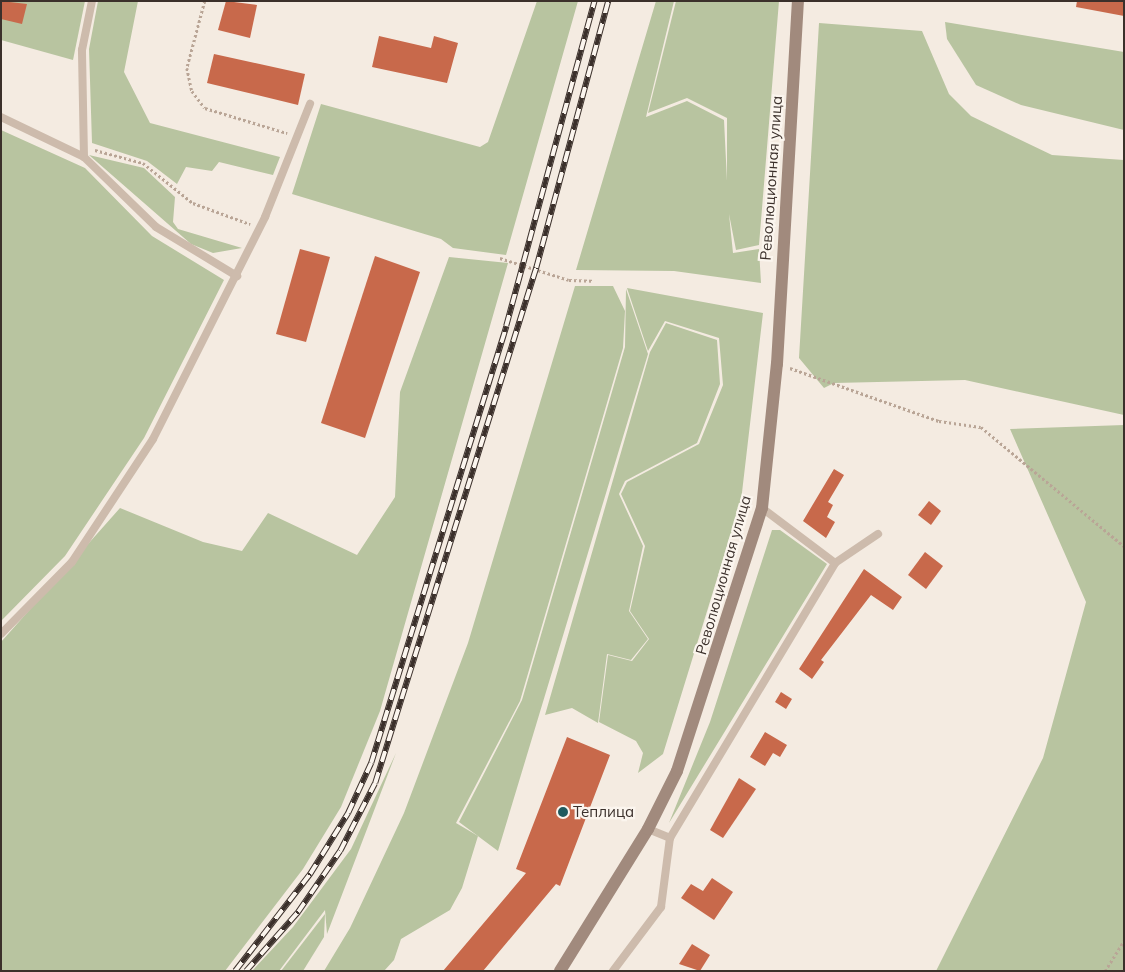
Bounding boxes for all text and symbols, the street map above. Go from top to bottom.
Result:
street label: Революционная улица [756,95,786,261]
street label: Революционная улица [692,493,754,657]
place label: Теплица [573,803,634,821]
marker: Теплица [557,806,569,818]

